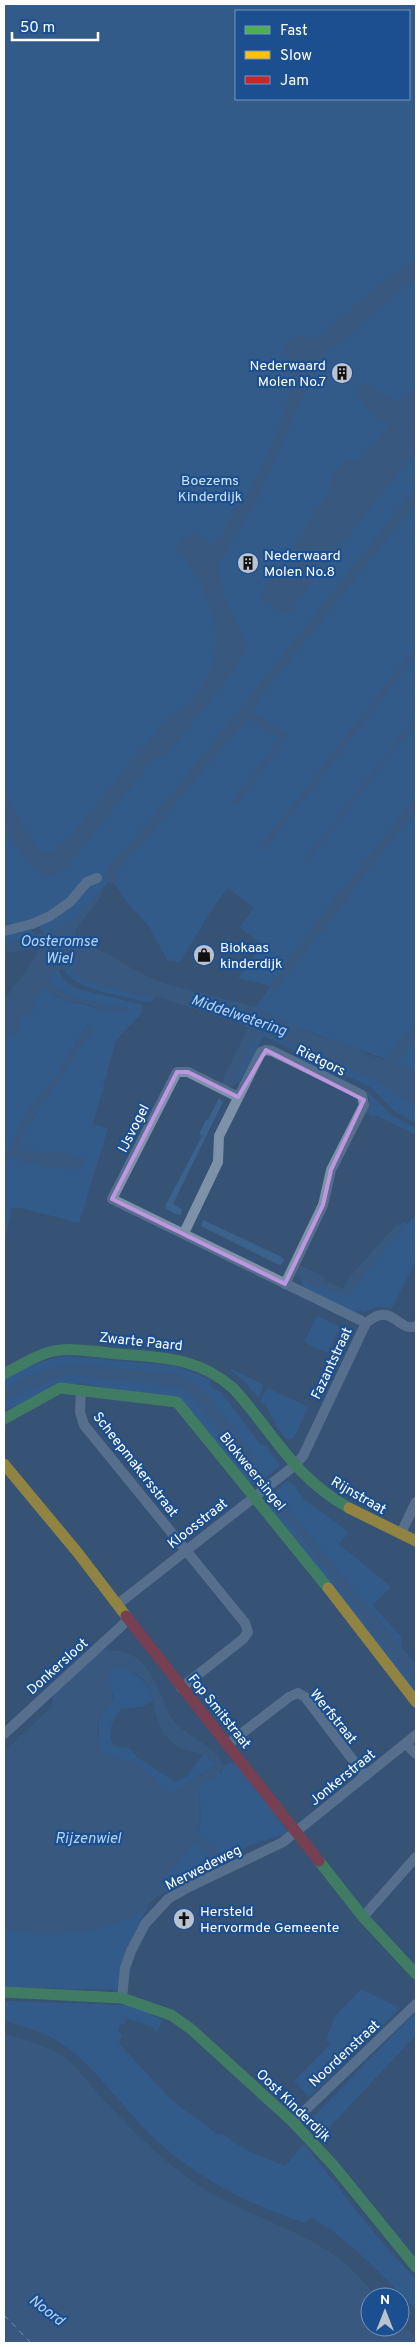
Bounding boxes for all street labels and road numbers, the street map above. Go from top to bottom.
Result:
street label: Rietgors [293,1042,348,1081]
street label: IJsvogel [115,1102,154,1156]
street label: Fazantstraat [308,1325,356,1402]
street label: Zwarte Paard [98,1330,183,1355]
street label: Scheepmakersstraat [89,1409,181,1521]
street label: Blokweersingel [215,1429,289,1514]
street label: Rijnstraat [328,1474,389,1519]
street label: Kloosstraat [165,1496,231,1553]
street label: Donkersloot [24,1635,92,1699]
street label: Fop Smitstraat [184,1671,254,1753]
street label: Werfstraat [306,1686,360,1748]
street label: Jonkerstraat [307,1747,379,1810]
street label: Merwedeweg [163,1842,244,1895]
street label: Noordenstraat [306,2017,384,2091]
street label: Oost Kinderdijk [252,2066,334,2146]

